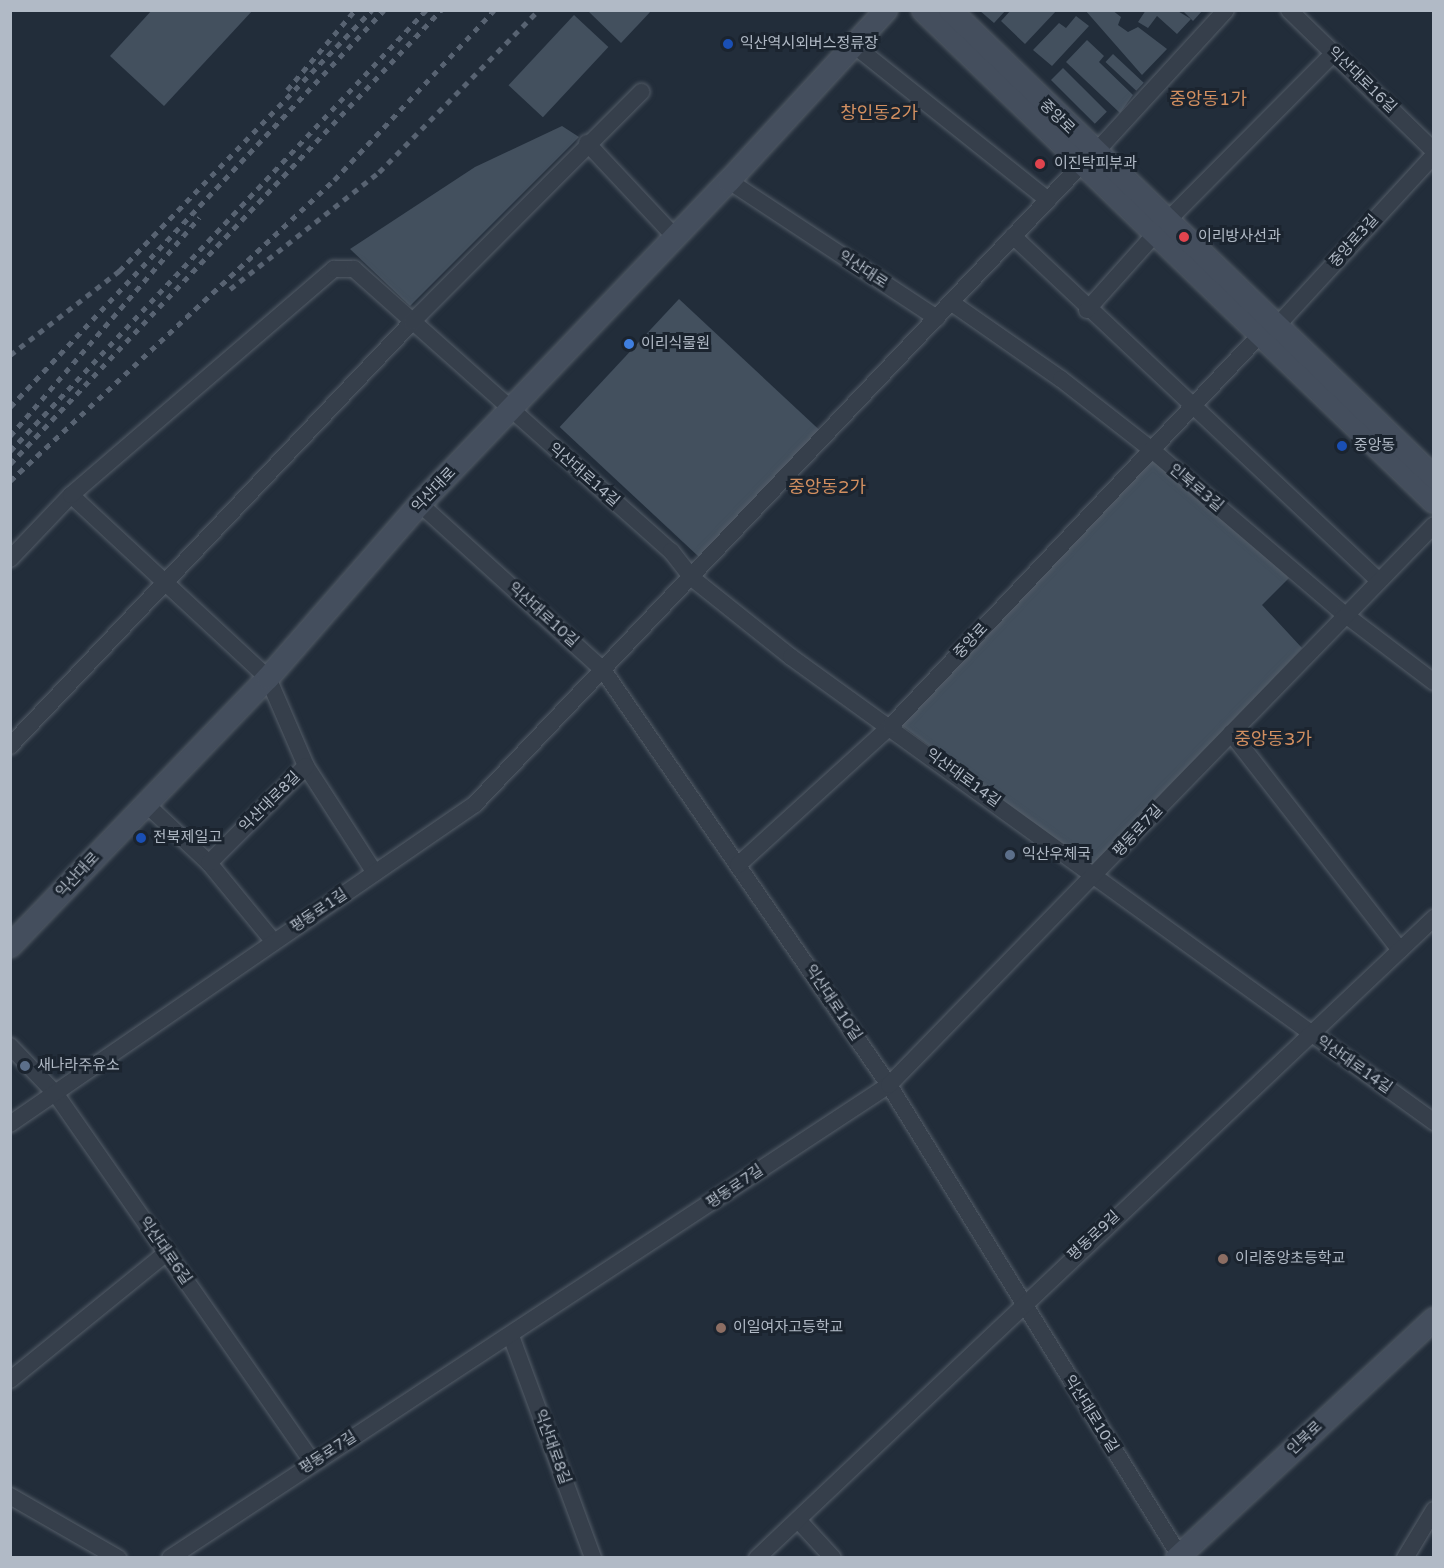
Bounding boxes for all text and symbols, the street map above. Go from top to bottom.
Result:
place label: 익산역시외버스정류장 [740,35,878,53]
marker: 익산역시외버스정류장 [721,37,735,51]
street label: 익산대로16길 [1324,43,1400,117]
district label: 중앙동1가 [1169,88,1247,110]
street label: 중앙로 [1036,96,1078,138]
district label: 창인동2가 [840,102,918,124]
marker: 이진탁피부과 [1031,155,1049,173]
place label: 이진탁피부과 [1054,155,1137,173]
street label: 중앙로3길 [1326,211,1382,271]
marker: 이리방사선과 [1175,228,1193,246]
place label: 이리방사선과 [1198,228,1281,246]
street label: 익산대로 [835,247,891,293]
place label: 이리식물원 [641,335,710,353]
marker: 이리식물원 [622,337,636,351]
place label: 중앙동 [1354,437,1395,455]
street label: 익산대로14길 [545,439,623,511]
marker: 중앙동 [1335,439,1349,453]
street label: 인북로3길 [1165,460,1227,516]
street label: 익산대로 [408,464,460,516]
district label: 중앙동2가 [788,476,866,498]
street label: 익산대로10길 [504,579,582,651]
street label: 중앙로 [950,620,992,662]
district label: 중앙동3가 [1234,728,1312,750]
street label: 익산대로14길 [922,745,1004,811]
street label: 익산대로8길 [236,768,304,836]
street label: 평동로7길 [1109,801,1167,861]
place label: 전북제일고 [153,829,222,847]
marker: 전북제일고 [134,831,148,845]
place label: 익산우체국 [1022,846,1091,864]
marker: 익산우체국 [1003,848,1017,862]
street label: 익산대로 [53,849,103,901]
street label: 평동로1길 [287,885,351,937]
street label: 익산대로10길 [801,962,865,1044]
street label: 익산대로14길 [1313,1032,1395,1098]
place label: 새나라주유소 [37,1057,120,1075]
marker: 새나라주유소 [18,1059,32,1073]
street label: 평동로7길 [703,1161,767,1213]
street label: 평동로9길 [1064,1207,1124,1265]
street label: 익산대로6길 [135,1214,195,1288]
place label: 이리중앙초등학교 [1235,1250,1345,1268]
marker: 이리중앙초등학교 [1216,1252,1230,1266]
place label: 이일여자고등학교 [733,1319,843,1337]
marker: 이일여자고등학교 [714,1321,728,1335]
street label: 익산대로10길 [1060,1372,1122,1456]
street label: 익산대로8길 [530,1407,574,1487]
street label: 인북로 [1284,1417,1326,1459]
street label: 평동로7길 [296,1428,360,1478]

